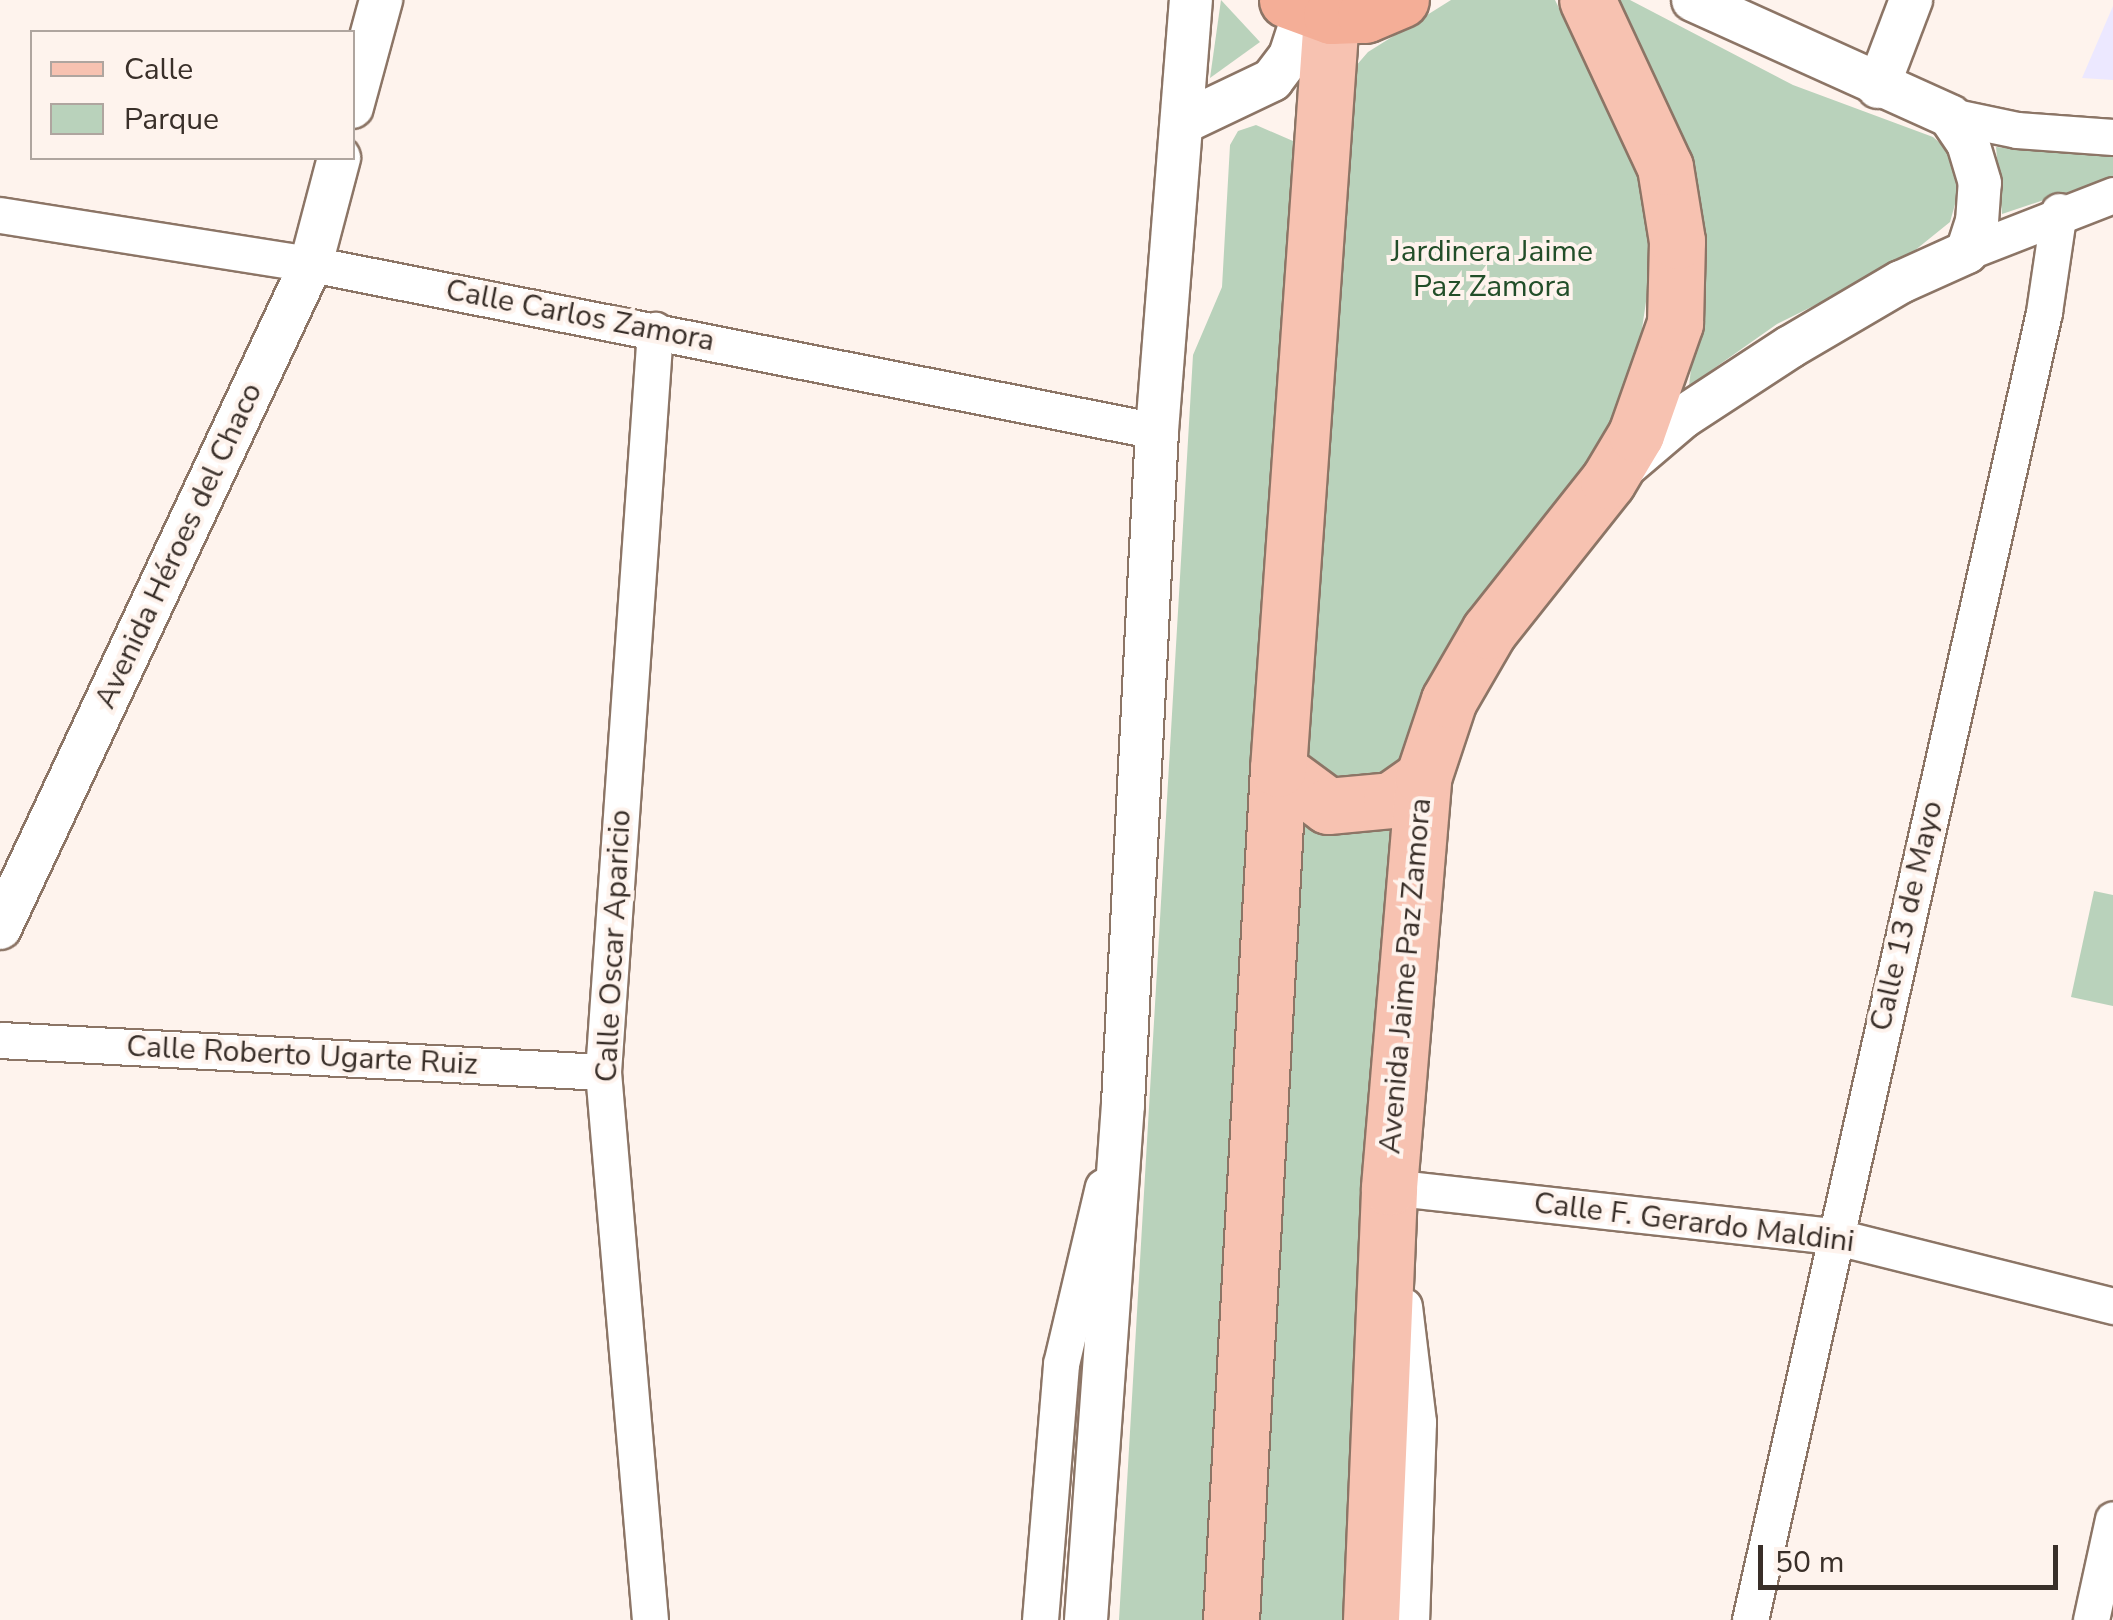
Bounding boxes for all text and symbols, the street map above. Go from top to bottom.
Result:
legend [30,30,355,160]
text: Calle [124,49,193,90]
text: Parque [124,99,219,140]
park label: Jardinera Jaime Paz Zamora [1391,234,1593,304]
street label: Calle Carlos Zamora [443,272,717,360]
street label: Avenida Héroes del Chaco [88,378,270,714]
street label: Avenida Jaime Paz Zamora [1373,797,1439,1155]
street label: Calle 13 de Mayo [1863,797,1951,1035]
street label: Calle Oscar Aparicio [589,809,639,1083]
street label: Calle Roberto Ugarte Ruiz [125,1029,479,1083]
street label: Calle F. Gerardo Maldini [1532,1185,1856,1261]
scale bar [1763,1525,2063,1587]
text: 50 m [1775,1542,1844,1583]

